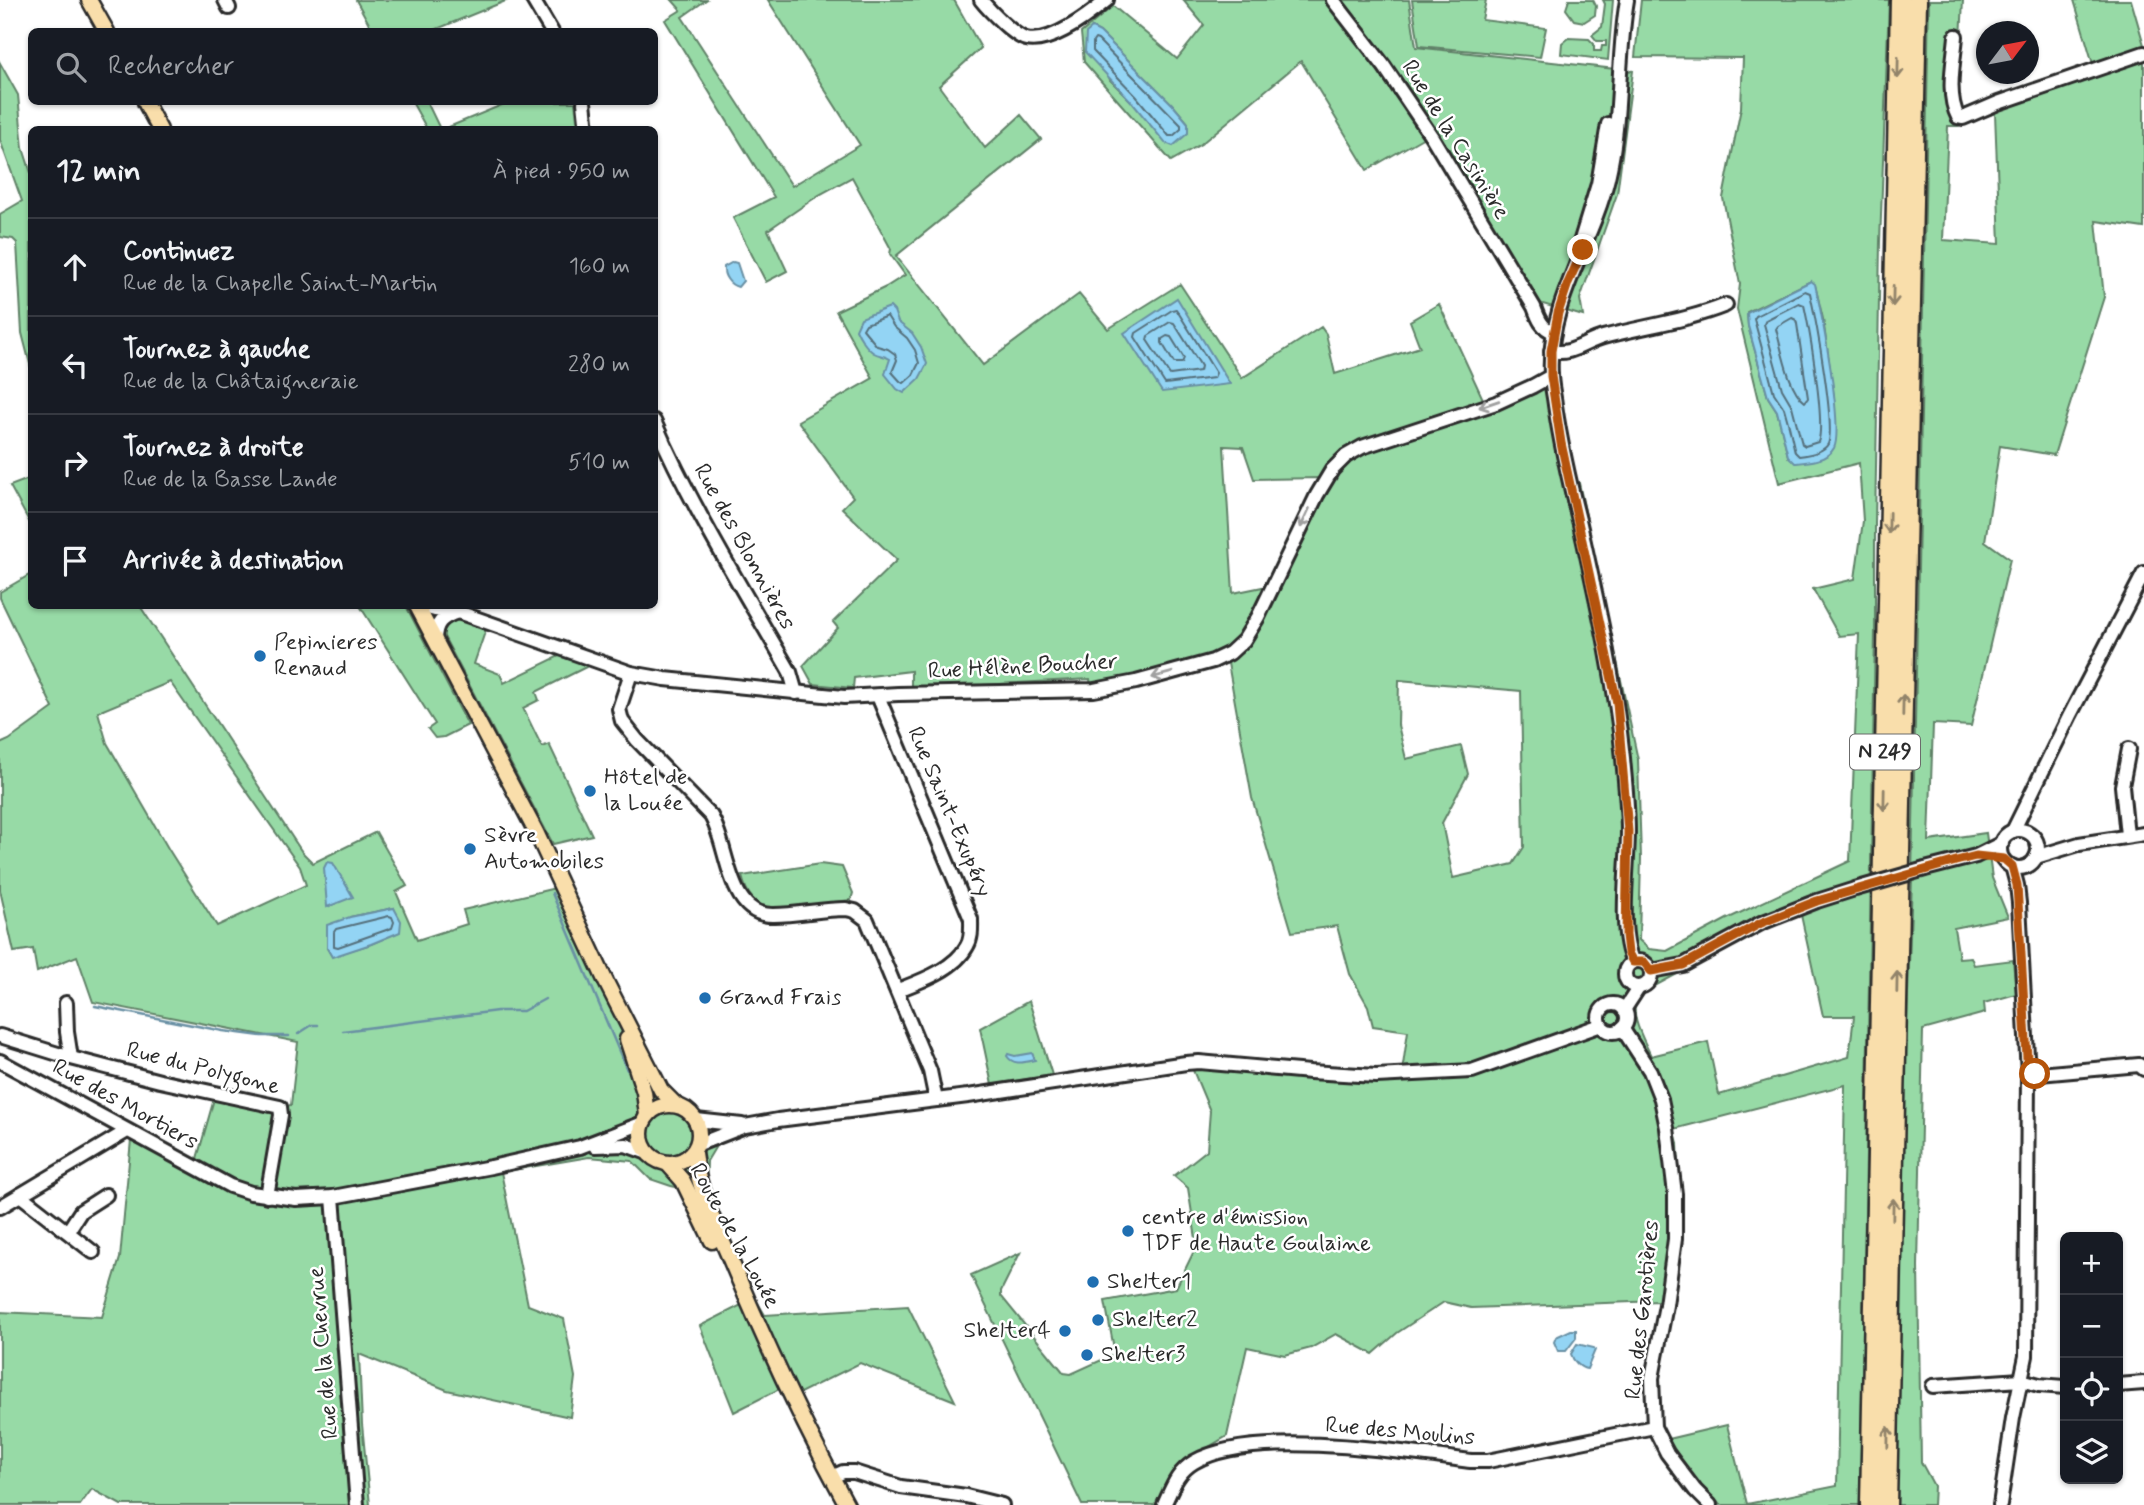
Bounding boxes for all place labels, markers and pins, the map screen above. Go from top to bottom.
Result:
place label: Pepinieres Renaud [274,628,377,684]
marker: Pepinieres Renaud [252,648,268,664]
place label: Hôtel de la Louée [604,763,687,819]
marker: Hôtel de la Louée [582,783,598,799]
place label: Sèvre Automobiles [484,821,604,877]
marker: Sèvre Automobiles [462,841,478,857]
place label: Grand Frais [719,983,841,1013]
marker: Grand Frais [697,990,713,1006]
place label: centre d'émission TDF de Haute Goulaine [1142,1203,1371,1259]
marker: centre d'émission TDF de Haute Goulaine [1120,1223,1136,1239]
place label: Shelter1 [1107,1267,1191,1297]
marker: Shelter1 [1085,1274,1101,1290]
place label: Shelter2 [1112,1305,1197,1335]
marker: Shelter2 [1090,1312,1106,1328]
place label: Shelter4 [964,1316,1051,1346]
marker: Shelter4 [1057,1323,1073,1339]
place label: Shelter3 [1101,1340,1185,1370]
marker: Shelter3 [1079,1347,1095,1363]

